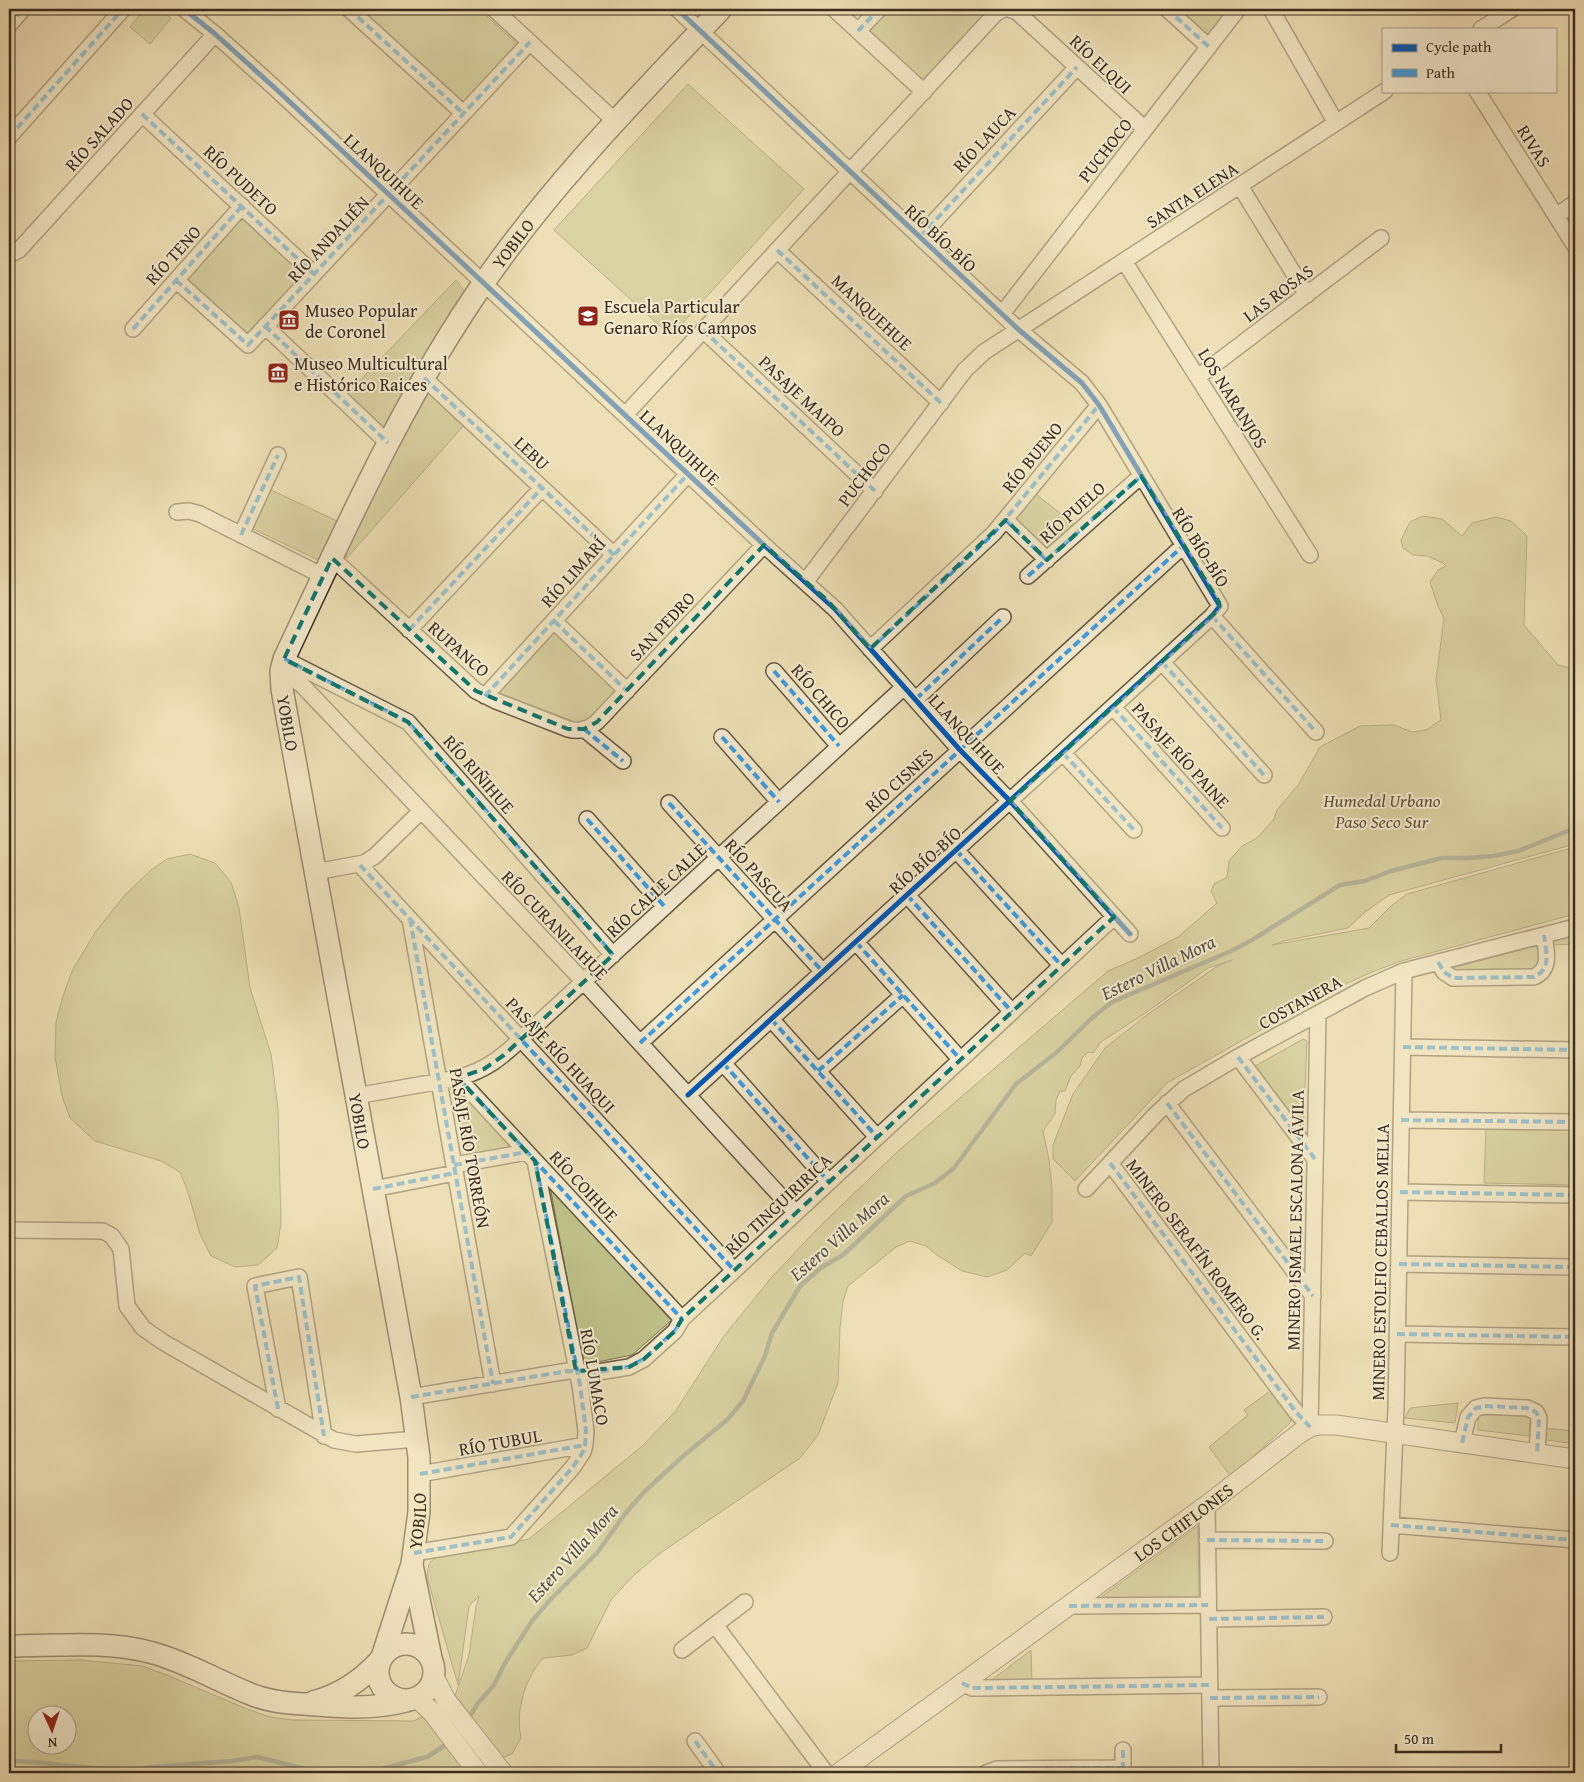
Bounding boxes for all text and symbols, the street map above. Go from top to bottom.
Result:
street label: RÍO ELQUI [1064,28,1138,100]
legend [1382,28,1556,92]
text: Cycle path [1426,36,1492,57]
text: Path [1426,62,1455,83]
street label: RÍO SALADO [58,91,140,177]
street label: RÍO LAUCA [946,100,1022,178]
street label: PUCHOCO [1071,112,1139,188]
street label: RIVAS [1510,119,1558,173]
street label: LLANQUIHUE [338,127,430,215]
street label: RÍO PUDETO [198,138,284,222]
street label: SANTA ELENA [1141,155,1243,235]
street label: RÍO ANDALIÉN [281,189,376,288]
street label: RÍO BÍO-BÍO [899,197,983,279]
street label: YOBILO [485,212,540,274]
street label: RÍO TENO [139,219,207,291]
street label: LAS ROSAS [1237,257,1319,329]
street label: MANQUEHUE [825,267,919,357]
place label: Escuela Particular Genaro Ríos Campos [604,293,757,341]
place label: Museo Popular de Coronel [305,297,418,345]
school or university icon: Escuela Particular Genaro Ríos Campos [576,304,600,328]
museum icon: Museo Popular de Coronel [277,308,301,332]
street label: LOS NARANJOS [1191,343,1275,453]
street label: PASAJE MAIPO [753,349,851,443]
place label: Museo Multicultural e Histórico Raices [294,350,448,398]
museum icon: Museo Multicultural e Histórico Raices [266,361,290,385]
street label: LLANQUIHUE [634,403,726,491]
street label: RÍO BUENO [995,416,1069,498]
street label: LEBU [508,430,556,477]
street label: PUCHOCO [831,436,897,512]
street label: RÍO PUELO [1033,475,1111,549]
street label: RÍO BÍO-BÍO [1166,502,1236,593]
street label: RÍO LIMARÍ [534,530,612,613]
street label: SAN PEDRO [623,585,701,667]
street label: RUPANCO [422,614,496,684]
street label: RÍO CHICO [785,657,857,735]
street label: LLANQUIHUE [923,688,1011,780]
street label: YOBILO [270,693,306,753]
street label: PASAJE RÍO PAINE [1126,696,1236,814]
street label: RÍO RIÑIHUE [437,729,521,819]
street label: RÍO CISNES [859,742,940,818]
park label: Humedal Urbano Paso Seco Sur [1322,787,1441,835]
street label: RÍO BÍO-BÍO [882,820,968,900]
street label: RÍO PASCUA [719,832,799,918]
street label: RÍO CALLE CALLE [600,836,712,944]
street label: RÍO CURANILAHUE [495,864,615,986]
water label: Estero Villa Mora [1095,927,1220,1007]
street label: COSTANERA [1253,968,1347,1036]
street label: PASAJE RÍO HUAQUI [500,991,622,1119]
street label: PASAJE RÍO TORREÓN [443,1066,497,1231]
street label: MINERO ISMAEL ESCALONA ÁVILA [1279,1089,1311,1351]
street label: YOBILO [342,1091,378,1151]
street label: MINERO ESTOLFIO CEBALLOS MELLA [1364,1123,1396,1401]
street label: RÍO COIHUE [543,1144,625,1228]
street label: RÍO TINGUIRIRICA [718,1147,838,1261]
street label: MINERO SERAFÍN ROMERO G. [1120,1153,1274,1345]
water label: Estero Villa Mora [782,1185,895,1288]
street label: RÍO LUMACO [573,1327,617,1427]
street label: RÍO TUBUL [457,1421,544,1463]
street label: LOS CHIFLONES [1128,1476,1239,1568]
street label: YOBILO [401,1493,433,1551]
water label: Estero Villa Mora [519,1497,624,1609]
north arrow [28,1704,78,1754]
scale bar [1396,1722,1502,1754]
text: 50 m [1404,1728,1435,1749]
text: N [47,1733,58,1753]

